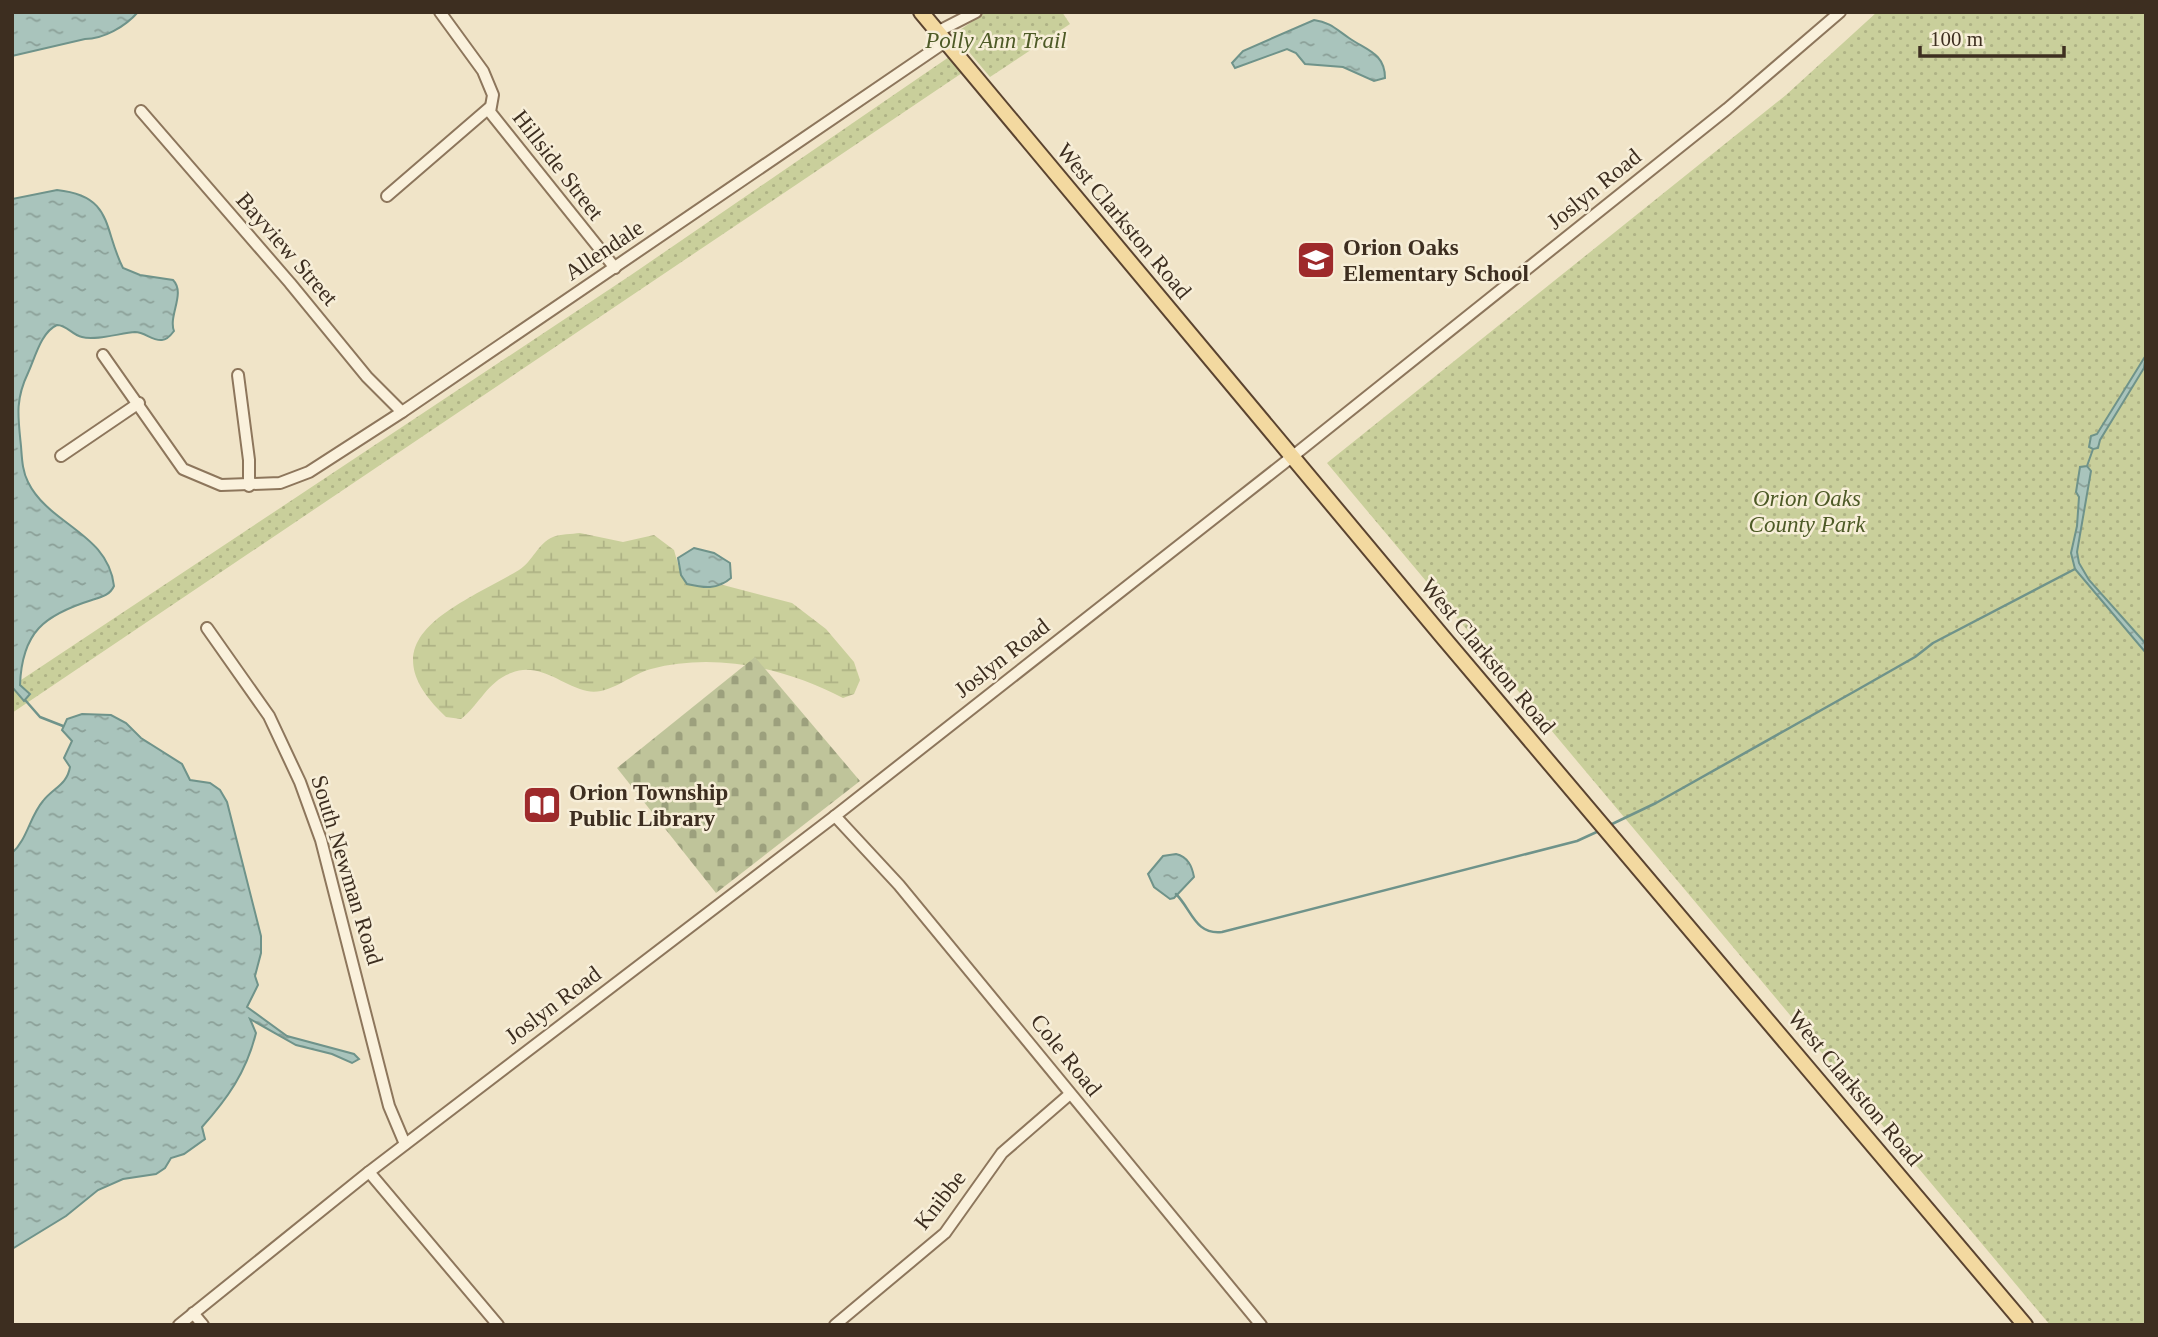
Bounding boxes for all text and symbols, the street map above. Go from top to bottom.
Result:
scale bar [1920,14,2064,58]
text: 100 m [1930,27,1983,51]
park label: Polly Ann Trail [924,28,1067,53]
street label: Hillside Street [507,105,609,225]
street label: West Clarkston Road [1052,138,1197,304]
street label: Joslyn Road [1542,143,1646,234]
street label: Bayview Street [231,188,343,311]
street label: Allendale [560,215,648,285]
place label: Orion Oaks Elementary School [1343,235,1529,286]
school or university icon: Orion Oaks Elementary School [1295,239,1337,281]
park label: Orion Oaks County Park [1749,486,1866,537]
street label: West Clarkston Road [1416,573,1561,739]
street label: Joslyn Road [950,613,1055,703]
street label: South Newman Road [306,772,388,968]
place label: Orion Township Public Library [569,780,728,831]
library icon: Orion Township Public Library [521,784,563,826]
street label: Joslyn Road [500,961,606,1049]
street label: West Clarkston Road [1783,1005,1928,1171]
street label: Cole Road [1026,1009,1107,1101]
street label: Knibbe [909,1166,971,1234]

